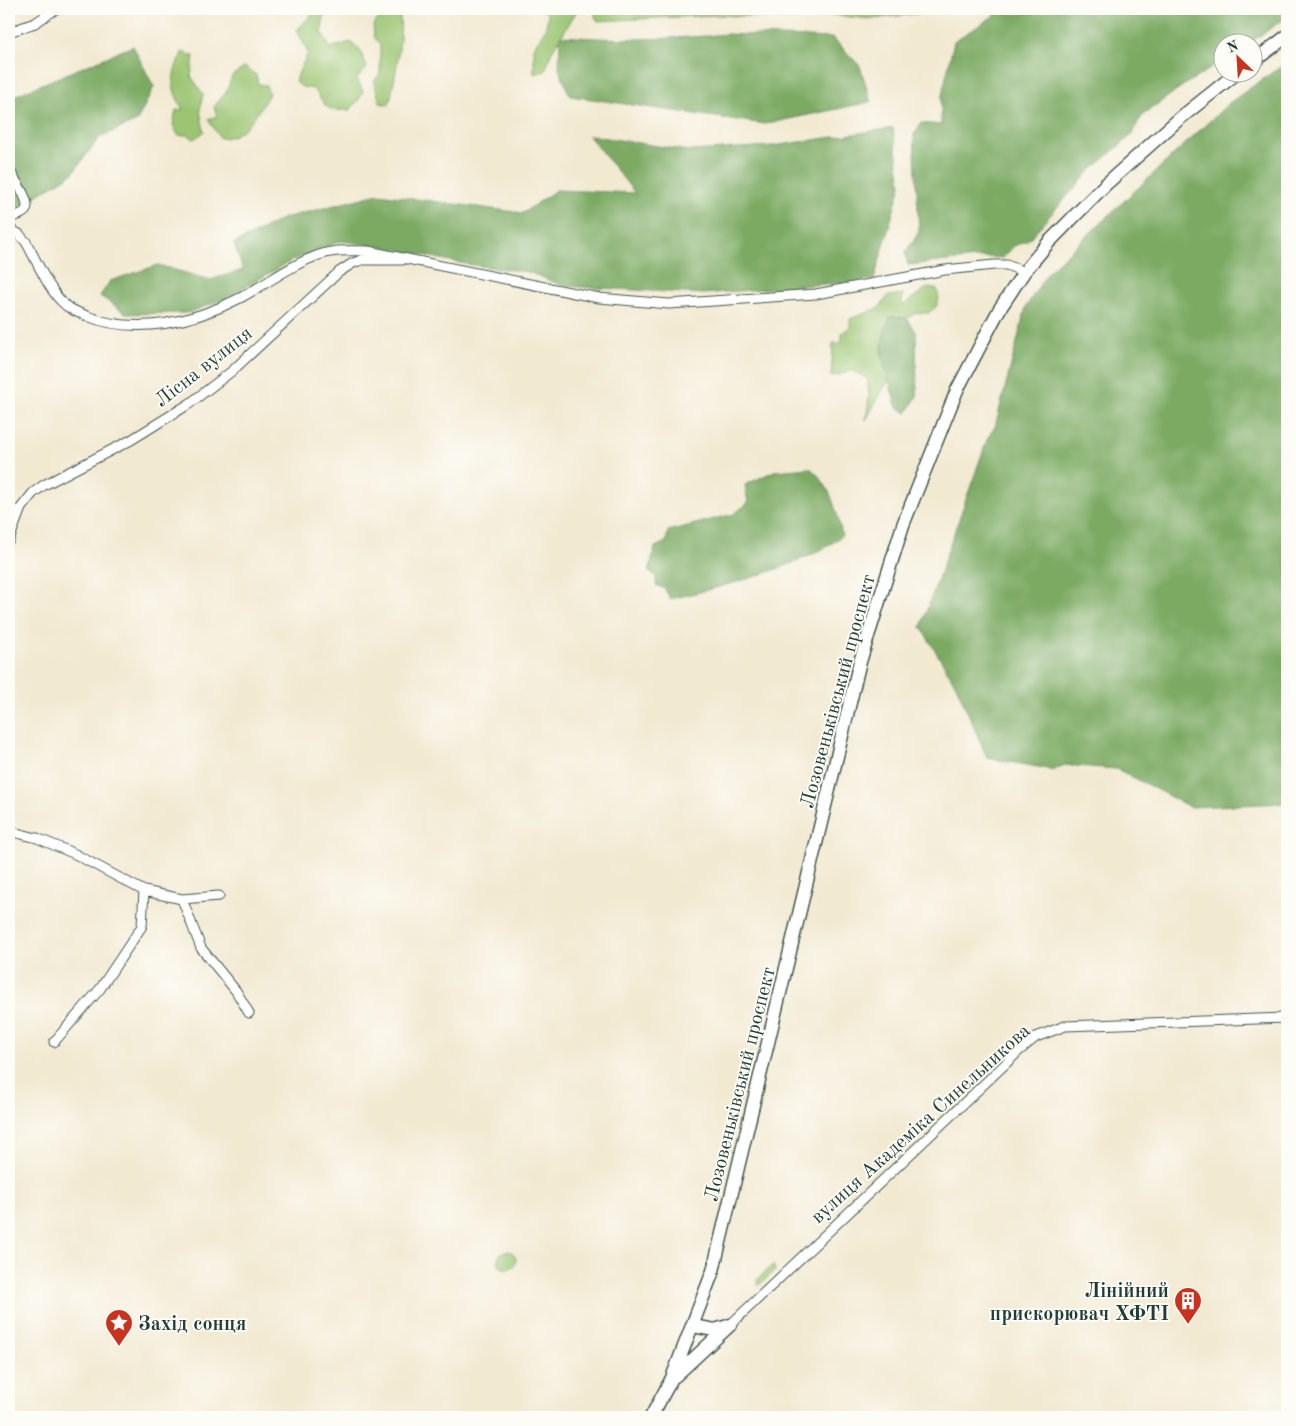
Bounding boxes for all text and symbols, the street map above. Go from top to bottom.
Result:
north arrow [1214,32,1264,82]
text: N [1225,38,1241,56]
street label: Лісна вулиця [152,324,257,412]
street label: Лозовеньківський проспект [798,573,880,810]
street label: Лозовеньківський проспект [702,965,780,1204]
street label: вулиця Академіка Синельникова [808,1021,1035,1228]
place label: Лінійний прискорювач ХФТІ [990,1282,1169,1325]
building icon: Лінійний прискорювач ХФТІ [1173,1286,1203,1325]
place icon: Захід сонця [104,1308,134,1347]
place label: Захід сонця [138,1315,246,1335]

